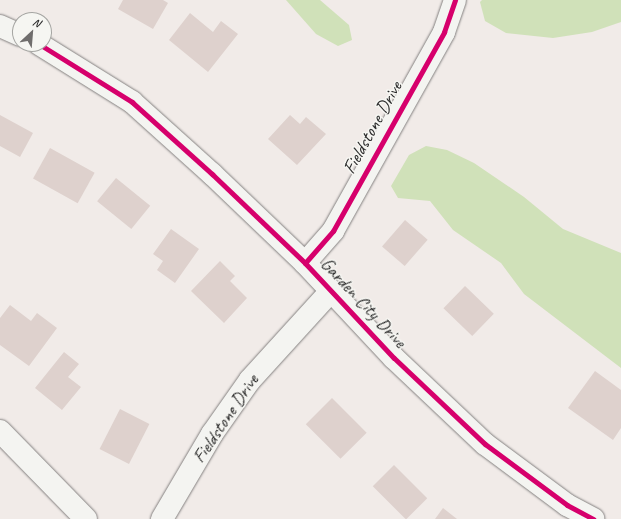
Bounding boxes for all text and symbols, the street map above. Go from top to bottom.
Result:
north arrow [12,12,52,52]
text: N [31,14,43,30]
street label: Fieldstone Drive [338,78,408,178]
street label: Garden City Drive [315,253,411,353]
street label: Fieldstone Drive [188,370,264,468]

